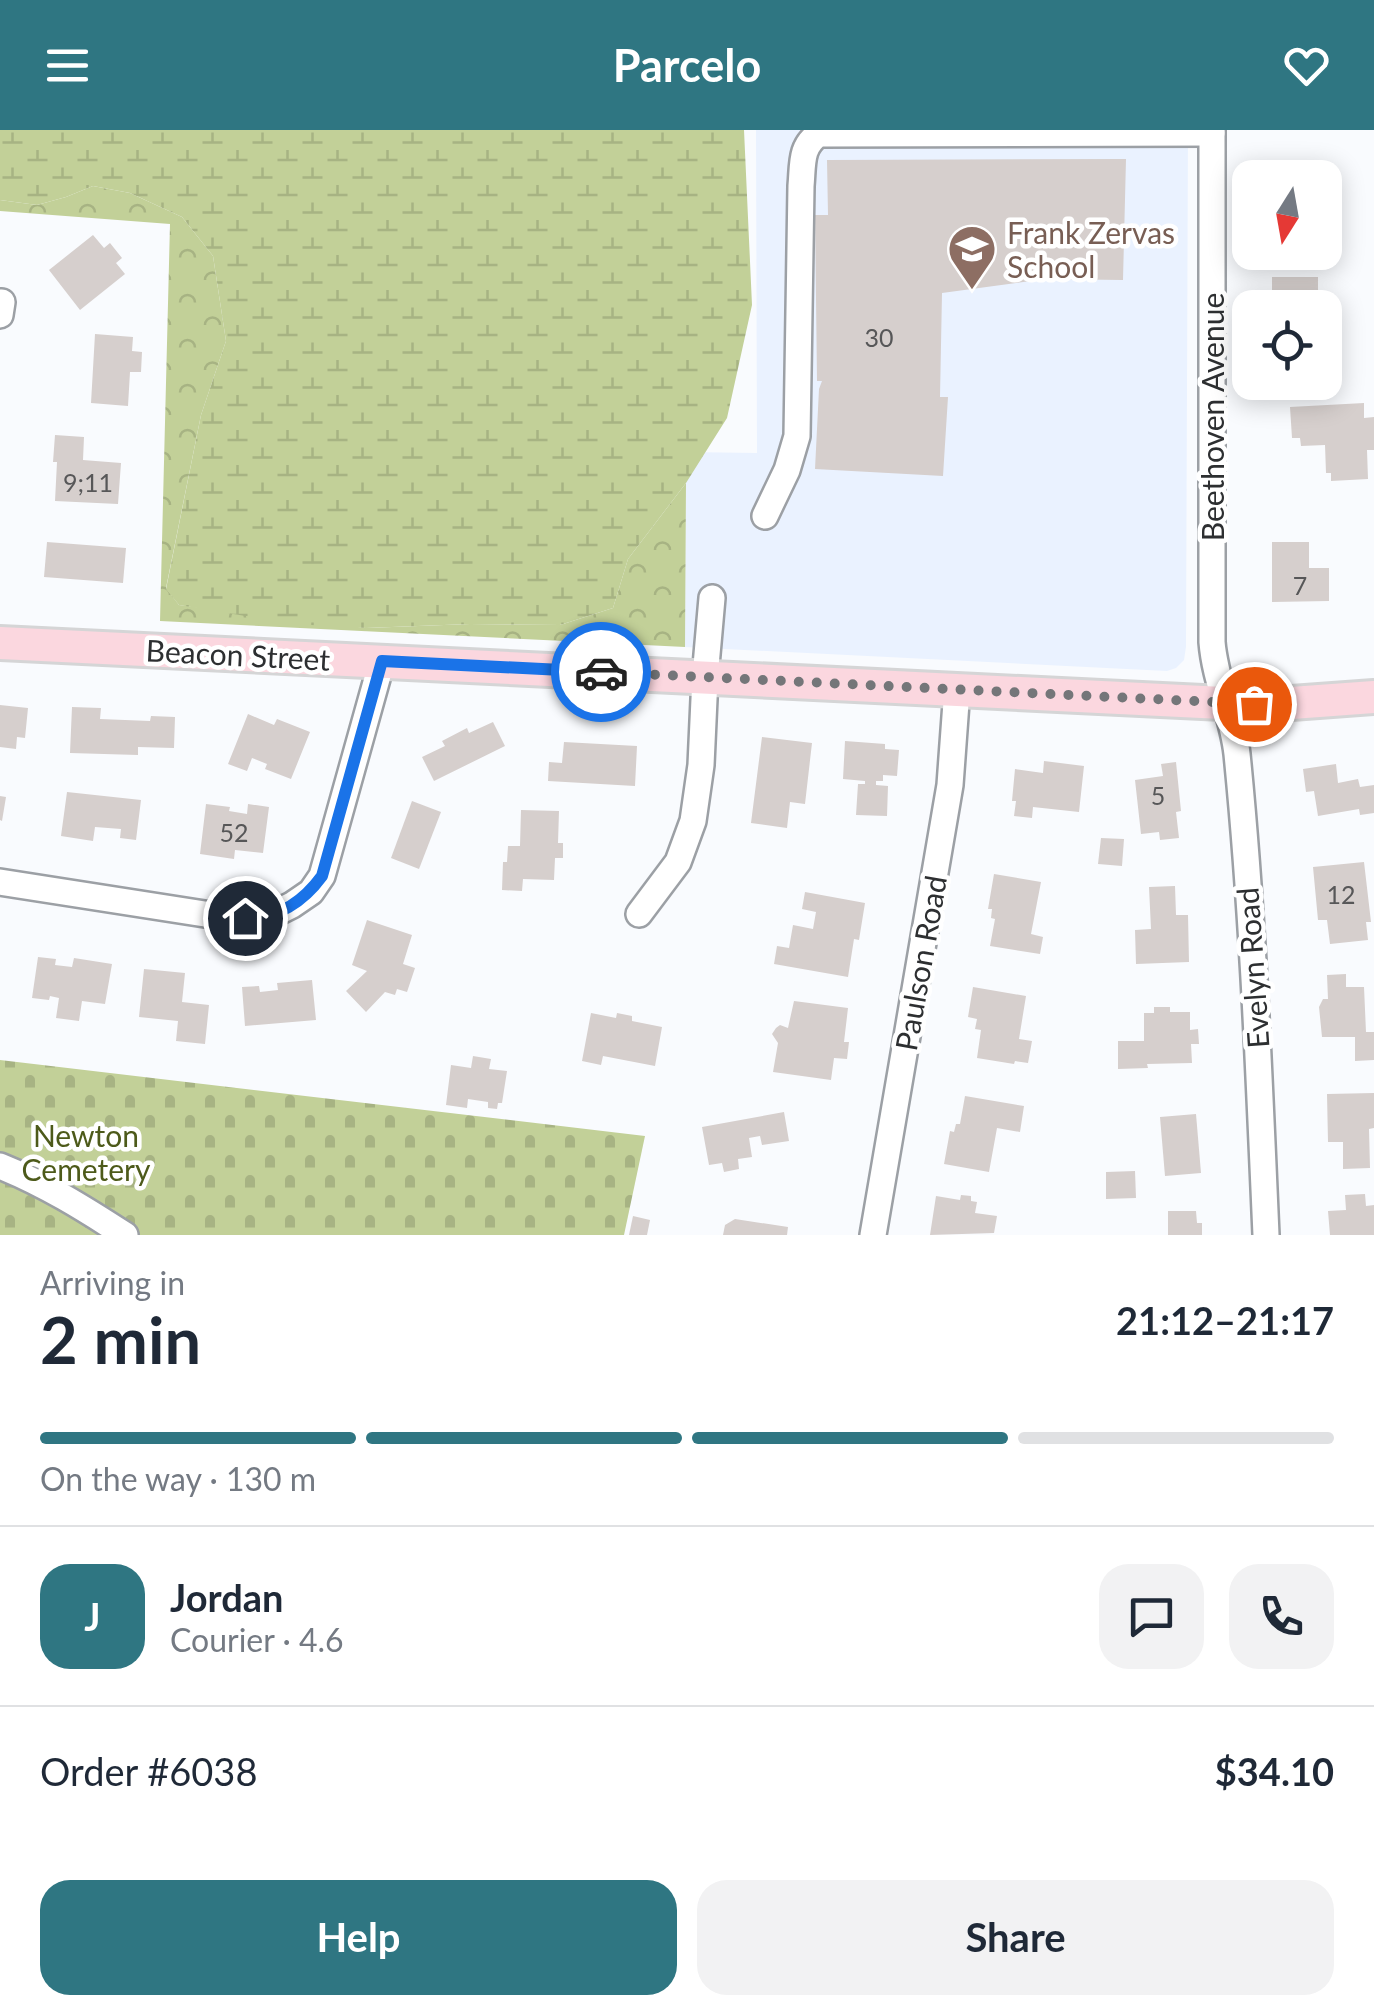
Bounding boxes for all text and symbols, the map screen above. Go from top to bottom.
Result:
icon: menu [40,38,95,93]
text: Parcelo [613,38,761,92]
icon: heart [1279,38,1334,93]
north arrow [1232,160,1342,270]
map controls [1232,160,1342,400]
place label: Frank Zervas School [1007,214,1175,284]
school or university icon: Frank Zervas School [946,223,998,291]
button: locate [1232,290,1342,400]
street label: Beethoven Avenue [1194,293,1230,541]
house number: 30 [864,322,894,352]
house number: 9;11 [63,467,113,497]
house number: 7 [1293,570,1307,600]
courier [551,622,651,722]
street label: Beacon Street [145,631,331,677]
icon: car [574,645,629,700]
pin [1212,662,1297,747]
icon: bag [1227,677,1282,732]
house number: 5 [1151,780,1165,810]
house number: 52 [219,817,249,847]
street label: Paulson Road [887,873,953,1053]
pin [203,876,288,961]
house number: 12 [1326,879,1356,909]
street label: Evelyn Road [1228,886,1276,1050]
icon: home [218,891,273,946]
park label: Newton Cemetery [22,1117,151,1187]
text: Arriving in [40,1263,185,1302]
text: 21:12–21:17 [1116,1297,1334,1343]
text: 2 min [40,1300,201,1378]
text: On the way · 130 m [40,1459,316,1498]
button: chat [1099,1564,1204,1669]
button: phone [1229,1564,1334,1669]
text: Jordan [170,1574,283,1620]
text: J [84,1593,101,1639]
text: Courier · 4.6 [170,1620,344,1659]
text: Order #6038 [40,1748,257,1794]
text: $34.10 [1215,1748,1334,1794]
button: Help [40,1880,677,1995]
button: Share [697,1880,1334,1995]

